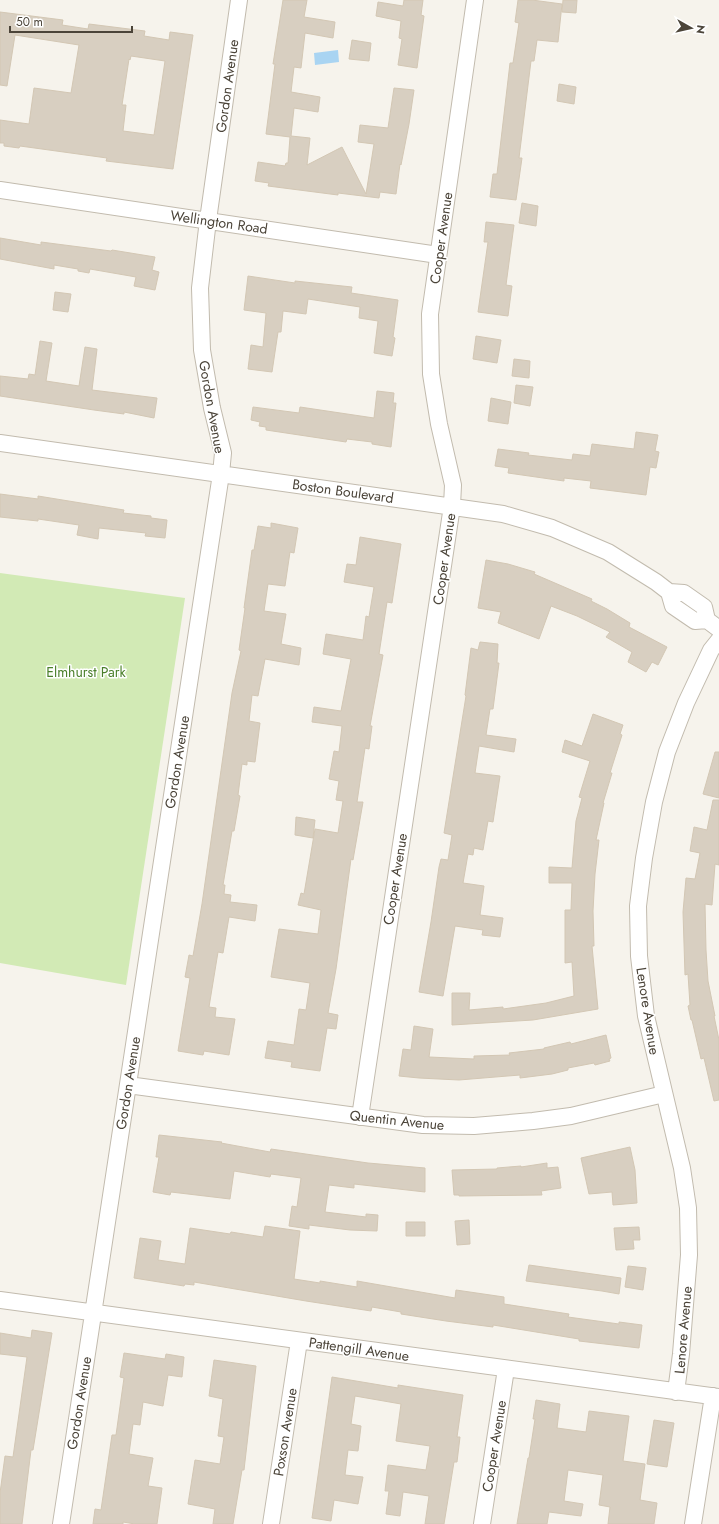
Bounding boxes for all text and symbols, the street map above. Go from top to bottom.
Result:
scale bar [10,8,132,34]
north arrow [671,8,711,48]
text: 50 m [16,13,43,31]
text: N [692,24,709,35]
street label: Gordon Avenue [211,38,243,134]
street label: Cooper Avenue [425,191,457,285]
street label: Wellington Road [169,205,269,239]
street label: Gordon Avenue [194,359,230,455]
street label: Boston Boulevard [291,474,395,508]
street label: Cooper Avenue [428,512,460,606]
park label: Elmhurst Park [46,662,127,682]
street label: Gordon Avenue [160,714,194,810]
street label: Cooper Avenue [378,832,412,926]
street label: Lenore Avenue [631,966,665,1056]
street label: Gordon Avenue [111,1035,145,1131]
street label: Quentin Avenue [349,1105,445,1135]
street label: Lenore Avenue [669,1285,697,1375]
street label: Pattengill Avenue [308,1332,410,1366]
street label: Gordon Avenue [62,1355,96,1451]
street label: Poxson Avenue [268,1386,302,1478]
street label: Cooper Avenue [477,1399,511,1493]

